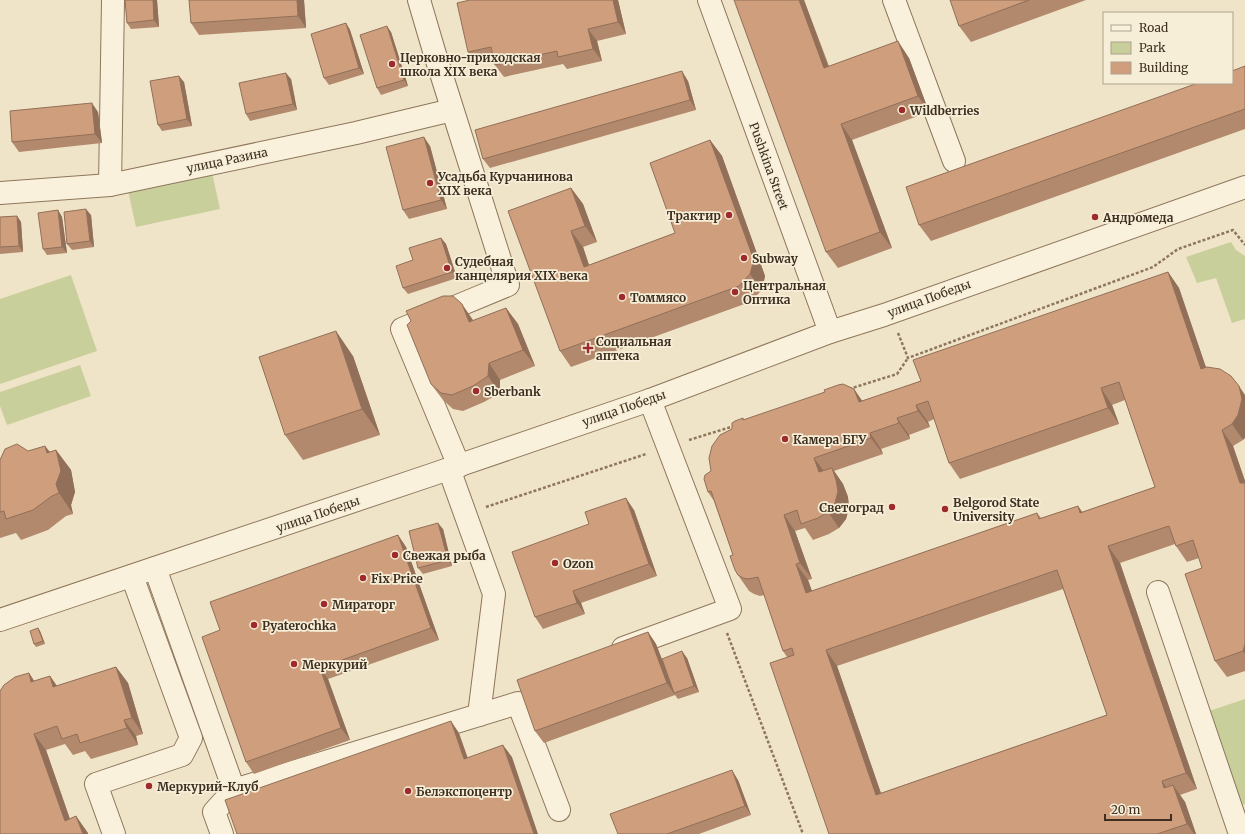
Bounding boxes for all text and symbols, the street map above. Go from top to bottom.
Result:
legend [1103,12,1233,84]
text: Road [1139,20,1168,35]
text: Park [1139,40,1166,55]
place label: Церковно-приходская школа XIX века [400,50,541,79]
marker: Церковно-приходская школа XIX века [387,59,397,69]
text: Building [1139,60,1189,75]
place label: Wildberries [909,103,980,118]
marker: Wildberries [897,105,907,115]
street label: Pushkina Street [746,120,792,212]
street label: улица Разина [185,144,269,176]
place label: Усадьба Курчанинова XIX века [437,169,573,198]
marker: Усадьба Курчанинова XIX века [425,178,435,188]
place label: Трактир [667,208,721,223]
marker: Трактир [724,210,734,220]
place label: Андромеда [1102,210,1174,225]
marker: Андромеда [1090,212,1100,222]
place label: Subway [752,251,799,266]
marker: Subway [739,253,749,263]
place label: Судебная канцелярия XIX века [455,254,588,283]
marker: Судебная канцелярия XIX века [442,263,452,273]
street label: улица Победы [885,276,973,320]
place label: Центральная Оптика [743,278,826,307]
marker: Центральная Оптика [730,287,740,297]
place label: Томмясо [630,290,686,305]
marker: Томмясо [617,292,627,302]
place label: Социальная аптека [596,334,671,363]
marker: Социальная аптека [583,343,593,353]
place label: Sberbank [484,384,541,399]
marker: Sberbank [471,386,481,396]
street label: улица Победы [580,387,668,429]
place label: Камера БГУ [793,432,866,447]
marker: Камера БГУ [780,434,790,444]
street label: улица Победы [274,493,362,535]
place label: Belgorod State University [953,495,1040,524]
place label: Светоград [819,500,884,515]
marker: Светоград [887,502,897,512]
marker: Belgorod State University [940,504,950,514]
place label: Свежая рыба [403,548,486,563]
marker: Свежая рыба [390,550,400,560]
place label: Ozon [563,556,594,571]
marker: Ozon [550,558,560,568]
place label: Fix Price [371,571,423,586]
marker: Fix Price [358,573,368,583]
place label: Мираторг [332,597,396,612]
marker: Мираторг [319,599,329,609]
place label: Pyaterochka [262,618,336,633]
marker: Pyaterochka [249,620,259,630]
place label: Меркурий [302,657,368,672]
marker: Меркурий [289,659,299,669]
place label: Меркурий-Клуб [157,779,258,794]
marker: Меркурий-Клуб [144,781,154,791]
place label: Белэкспоцентр [416,784,513,799]
marker: Белэкспоцентр [403,786,413,796]
scale bar [1105,796,1171,822]
text: 20 m [1111,802,1140,817]

